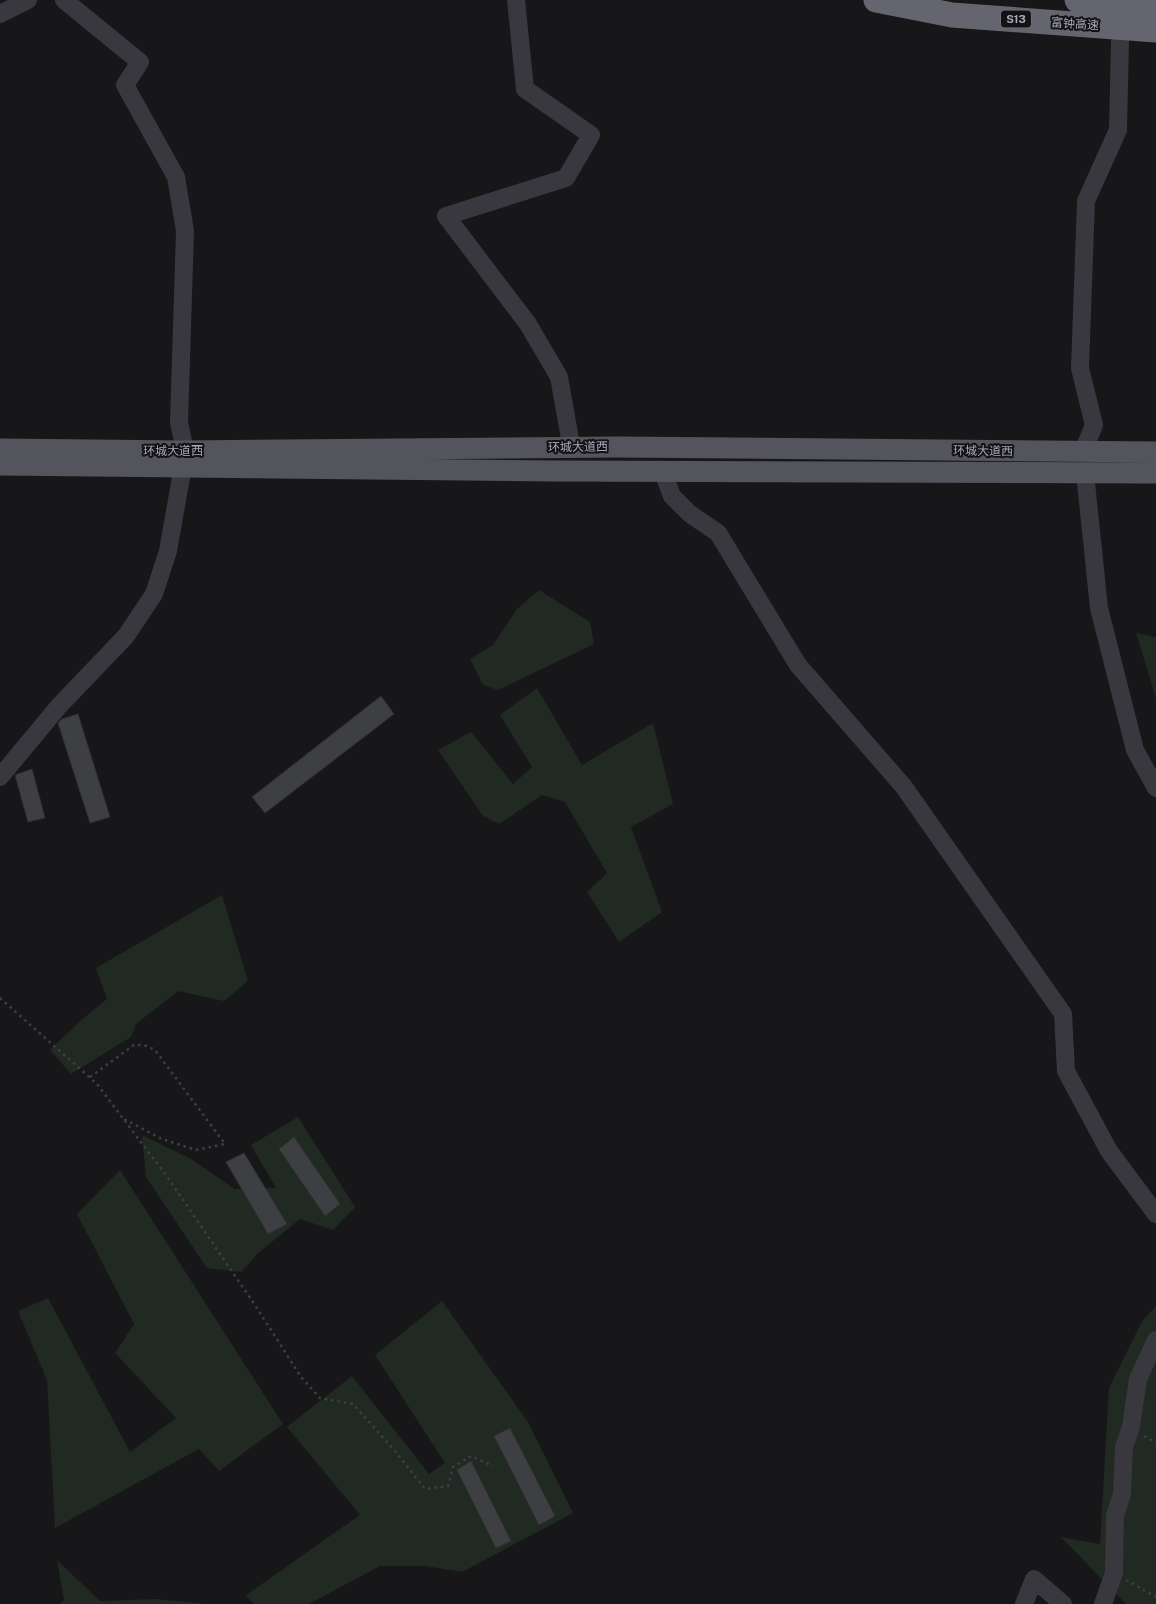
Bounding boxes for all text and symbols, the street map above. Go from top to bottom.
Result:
road number: S13 [1001,10,1031,28]
street label: 富钟高速 [1051,15,1099,33]
street label: 环城大道西 [548,439,608,455]
street label: 环城大道西 [953,443,1013,459]
street label: 环城大道西 [143,444,203,458]

